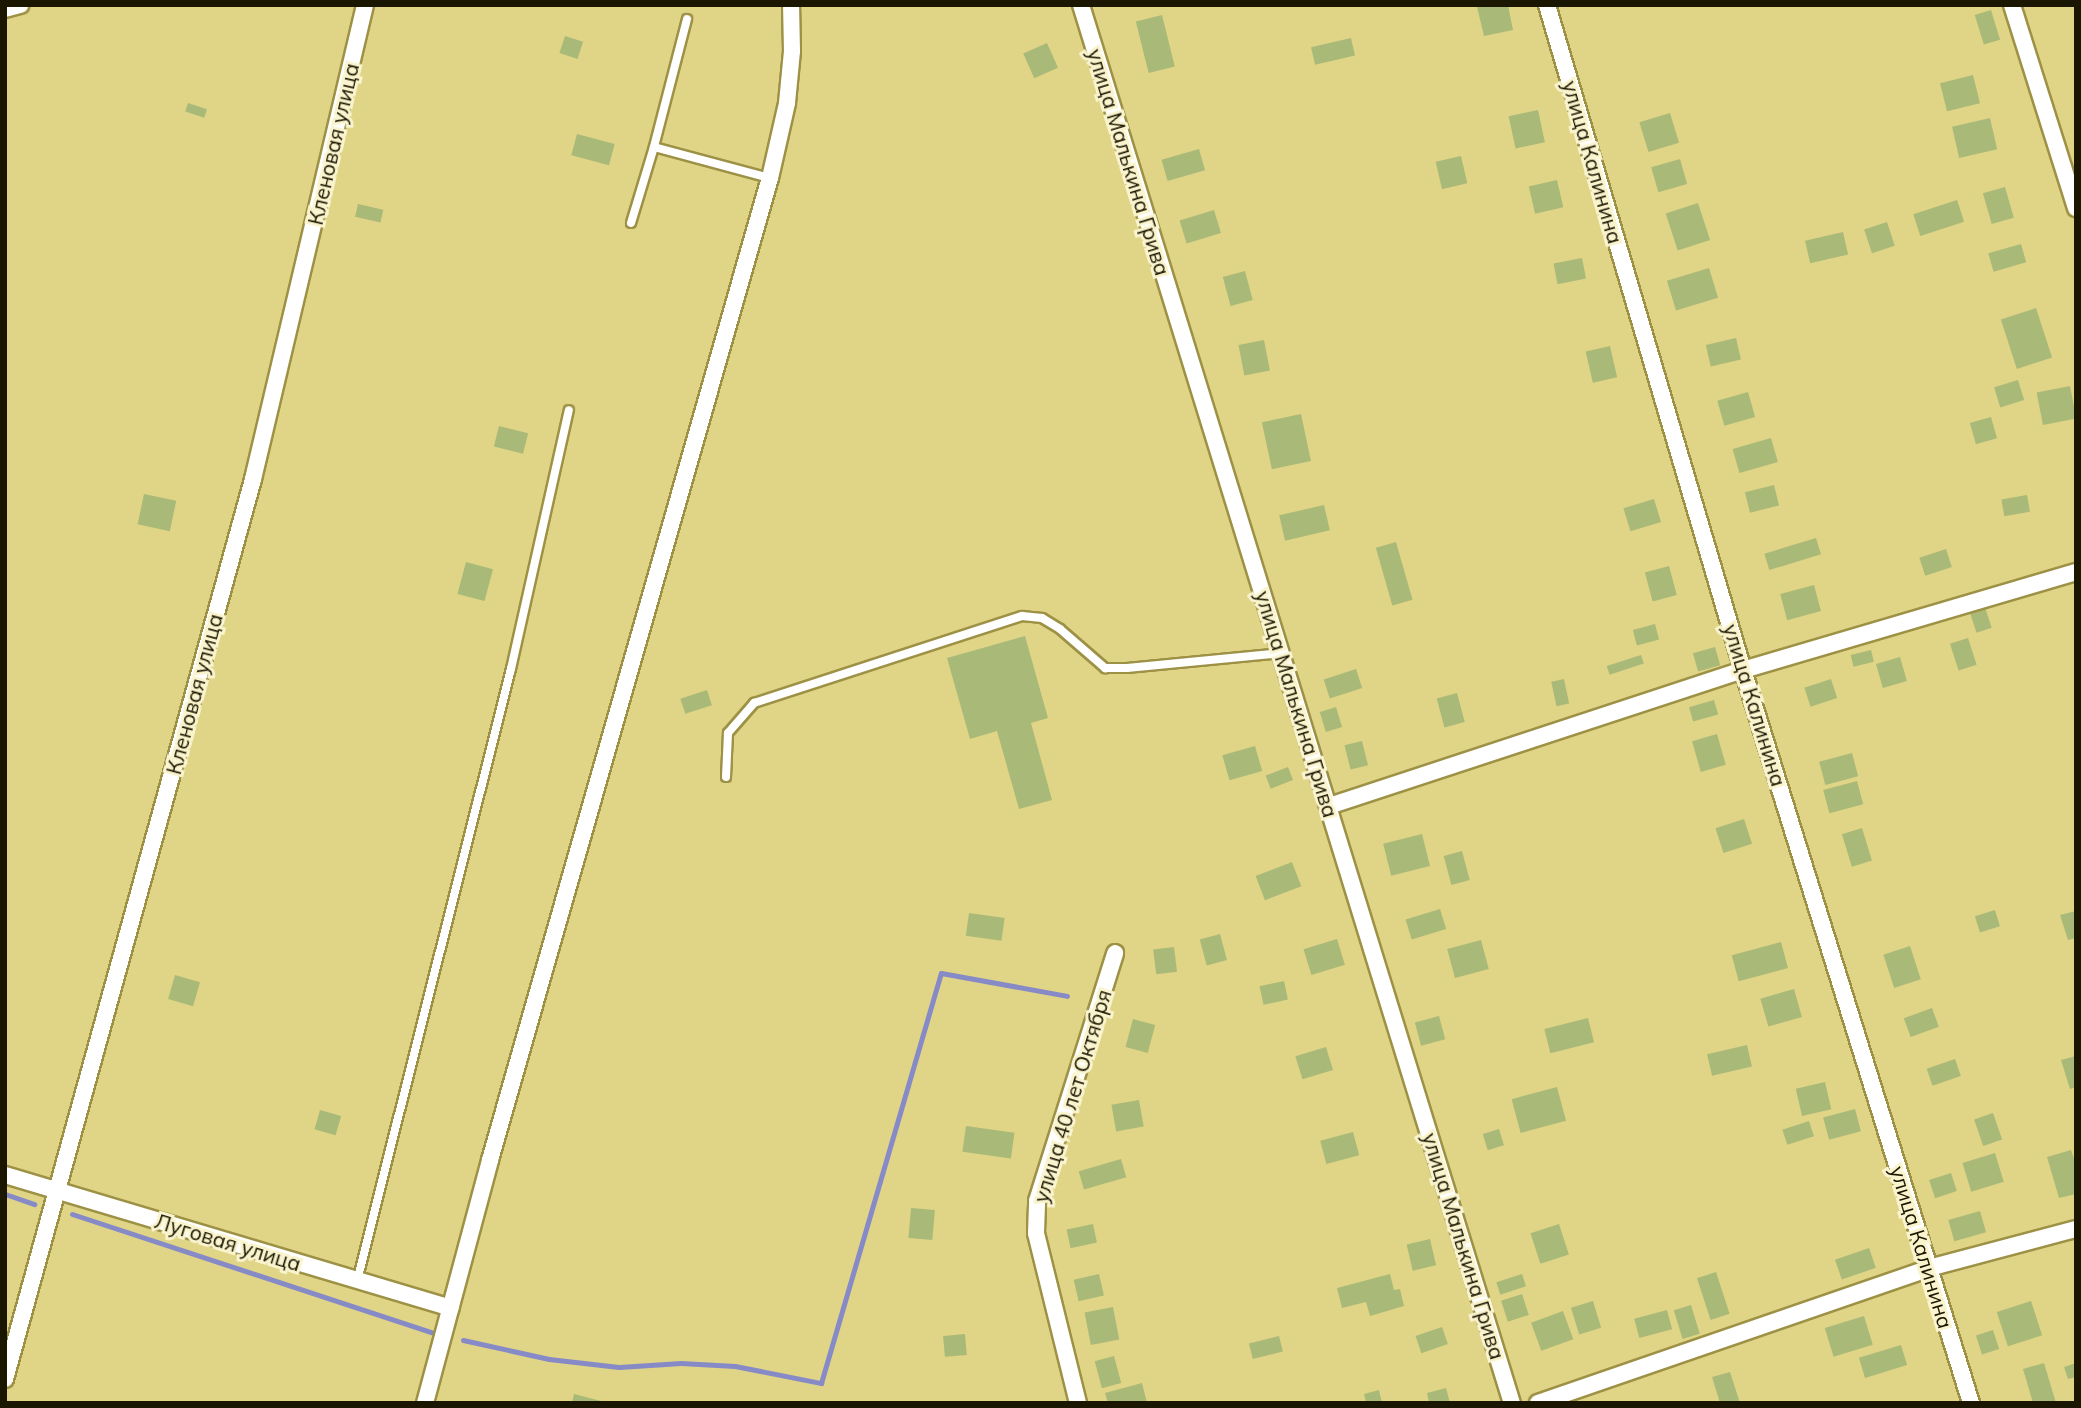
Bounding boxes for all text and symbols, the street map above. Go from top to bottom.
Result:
street label: улица Малькина Грива [1082,46,1176,278]
street label: Кленовая улица [302,61,364,227]
street label: улица Калинина [1558,78,1628,246]
street label: улица Малькина Грива [1250,588,1344,820]
street label: Кленовая улица [160,611,228,777]
street label: улица Калинина [1718,621,1792,789]
street label: улица 40 лет Октября [1028,986,1116,1206]
street label: улица Малькина Грива [1417,1130,1511,1362]
street label: улица Калинина [1885,1163,1959,1331]
street label: Луговая улица [152,1208,304,1276]

